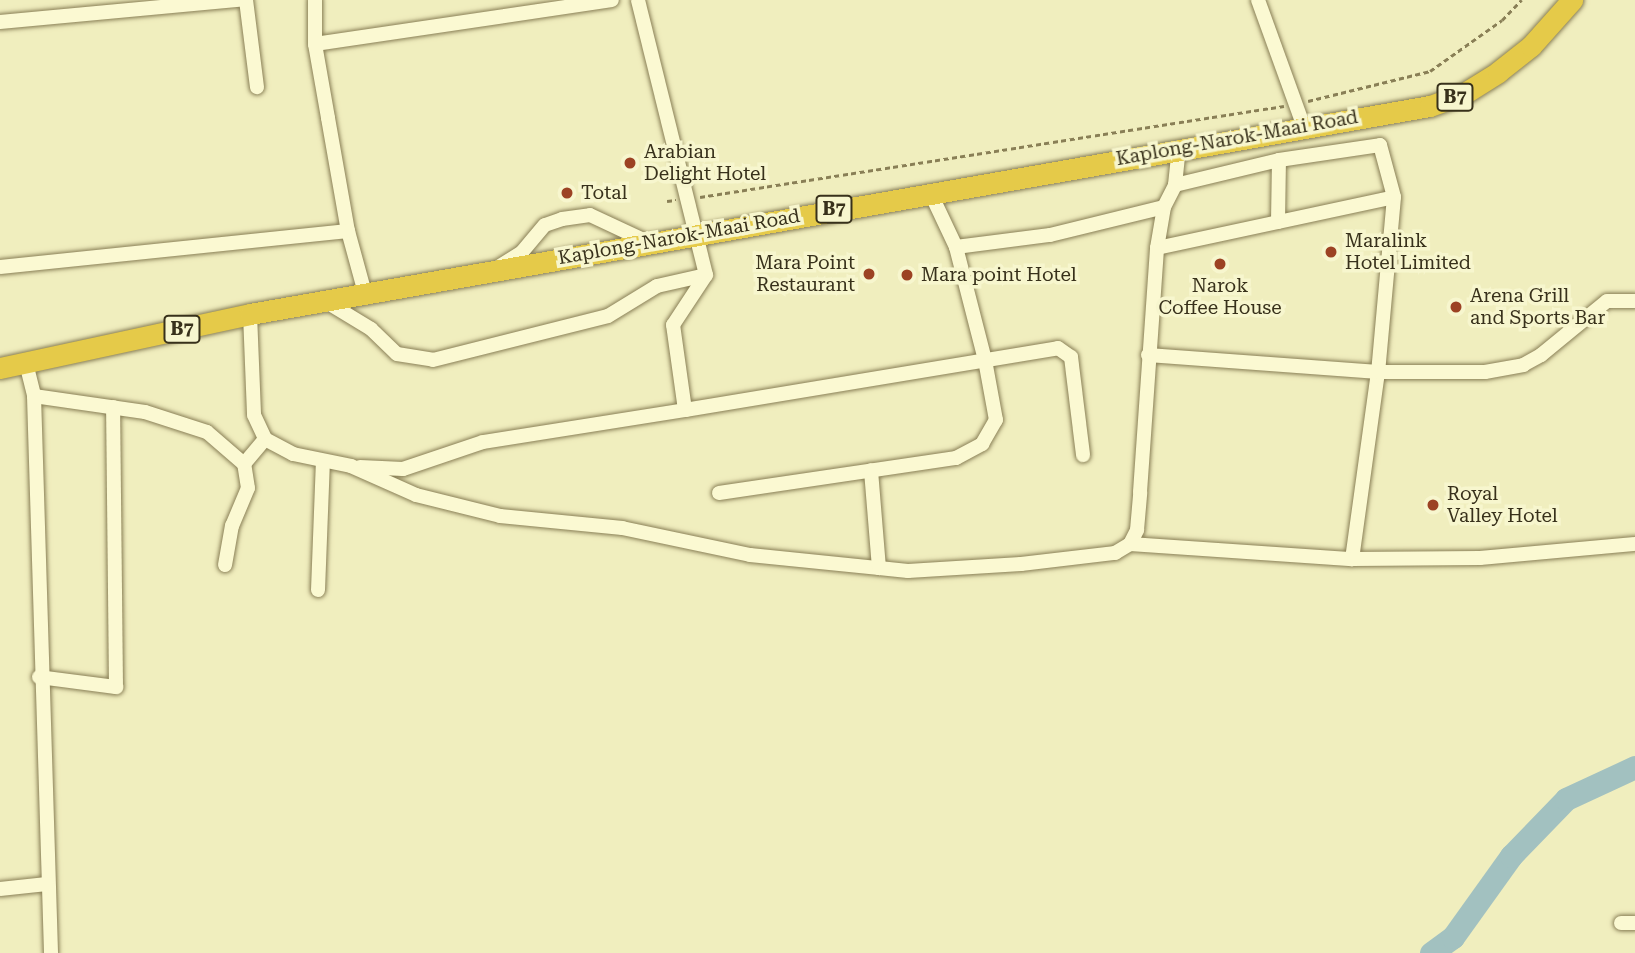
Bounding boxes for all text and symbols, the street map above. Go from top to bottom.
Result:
road number: B7 [1436,82,1474,112]
street label: Kaplong-Narok-Maai Road [1114,105,1360,171]
place label: Arabian Delight Hotel [644,141,766,185]
marker: Arabian Delight Hotel [622,155,638,171]
place label: Total [581,182,627,204]
marker: Total [559,185,575,201]
road number: B7 [815,194,853,224]
street label: Kaplong-Narok-Maai Road [556,204,802,270]
place label: Maralink Hotel Limited [1345,230,1471,274]
marker: Maralink Hotel Limited [1323,244,1339,260]
place label: Mara Point Restaurant [755,252,855,296]
marker: Narok Coffee House [1212,256,1228,272]
place label: Mara point Hotel [921,264,1077,286]
marker: Mara Point Restaurant [861,266,877,282]
marker: Mara point Hotel [899,267,915,283]
place label: Narok Coffee House [1158,275,1282,319]
place label: Arena Grill and Sports Bar [1470,285,1605,329]
marker: Arena Grill and Sports Bar [1448,299,1464,315]
road number: B7 [163,314,201,344]
place label: Royal Valley Hotel [1447,483,1558,527]
marker: Royal Valley Hotel [1425,497,1441,513]

